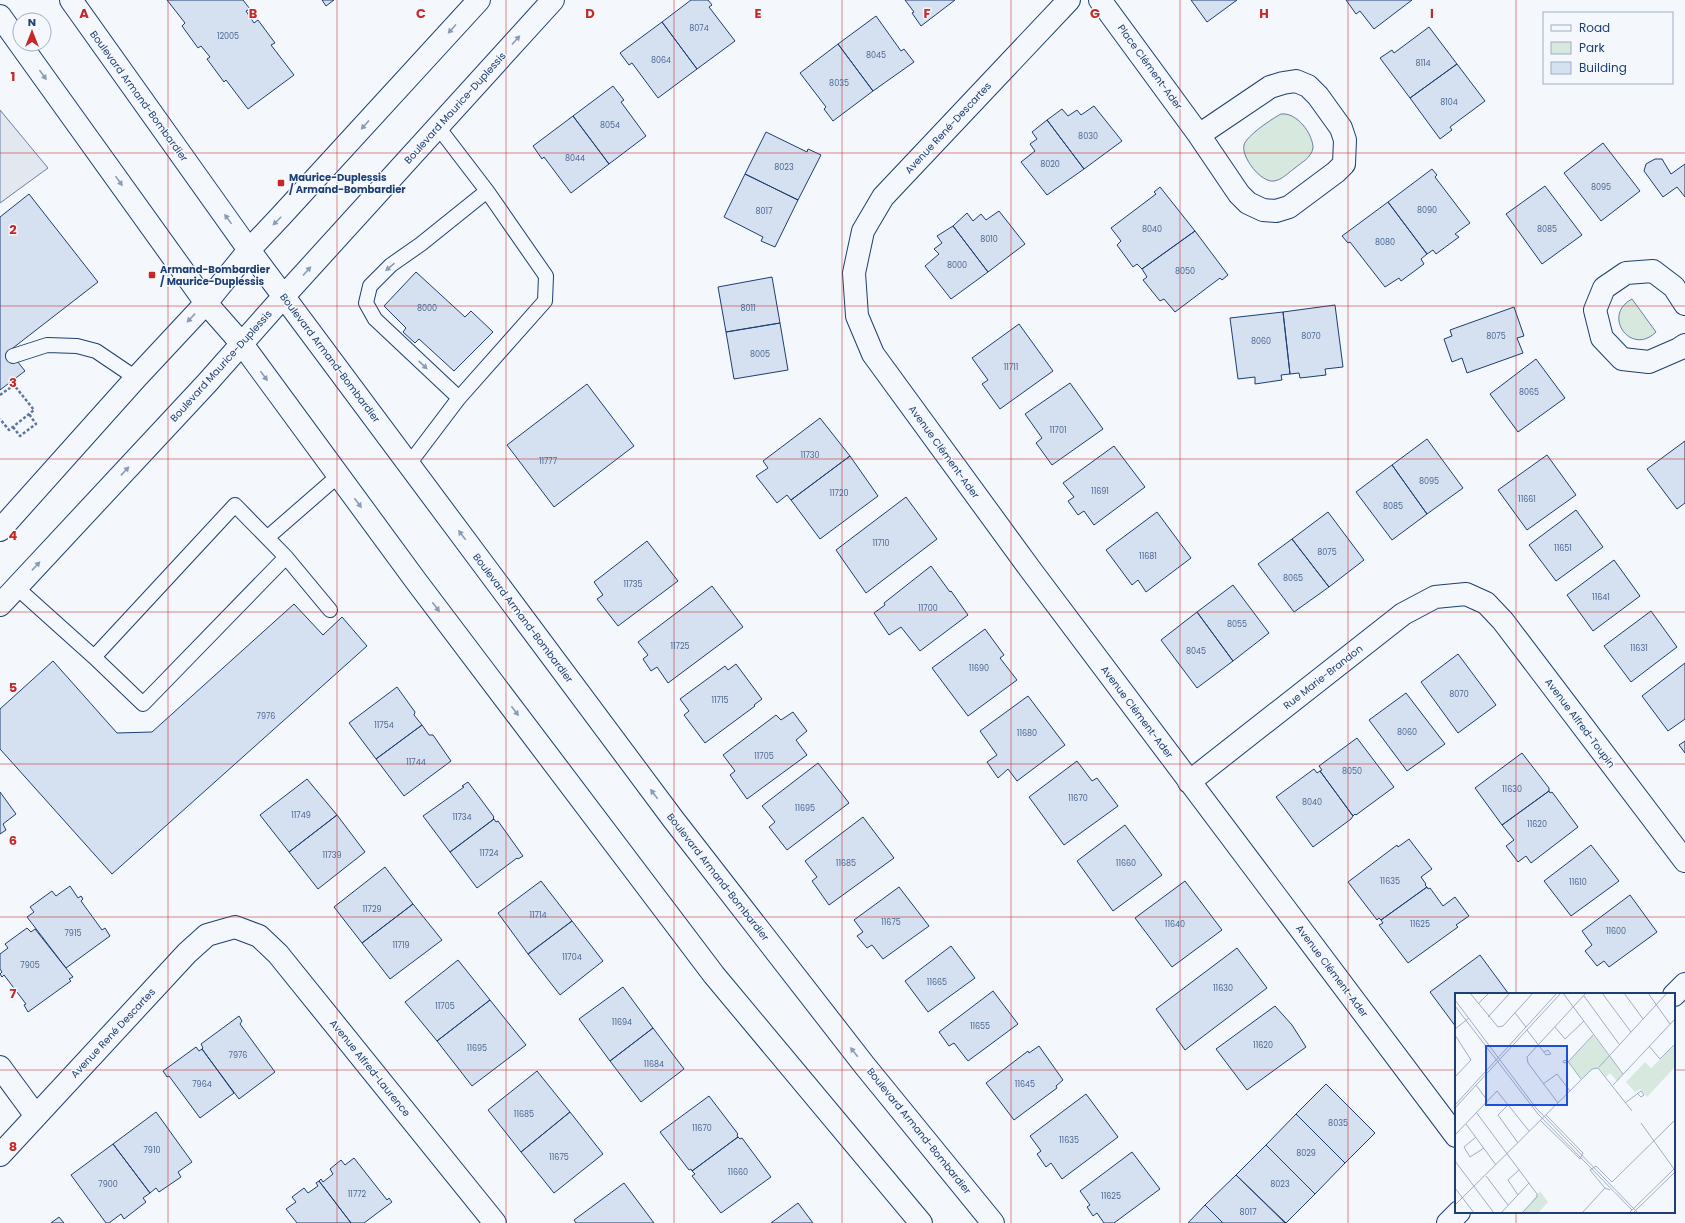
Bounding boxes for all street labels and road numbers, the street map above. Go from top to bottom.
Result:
street label: Place Clément-Ader [1114,21,1186,113]
street label: Boulevard Armand-Bombardier [86,27,192,165]
street label: Boulevard Maurice-Duplessis [401,49,509,167]
street label: Avenue René-Descartes [901,79,995,177]
street label: Boulevard Armand-Bombardier [276,290,384,426]
street label: Boulevard Maurice-Duplessis [167,307,275,425]
street label: Avenue Clément-Ader [905,402,983,502]
street label: Boulevard Armand-Bombardier [469,550,577,686]
street label: Rue Marie-Brandon [1280,641,1366,713]
street label: Avenue Clément-Ader [1097,663,1177,761]
street label: Avenue Alfred-Toupin [1541,675,1619,771]
street label: Boulevard Armand-Bombardier [663,810,773,944]
street label: Avenue Clément-Ader [1292,922,1372,1020]
street label: Avenue René Descartes [67,985,159,1081]
street label: Avenue Alfred-Laurence [326,1016,414,1120]
street label: Boulevard Armand-Bombardier [863,1065,975,1198]

